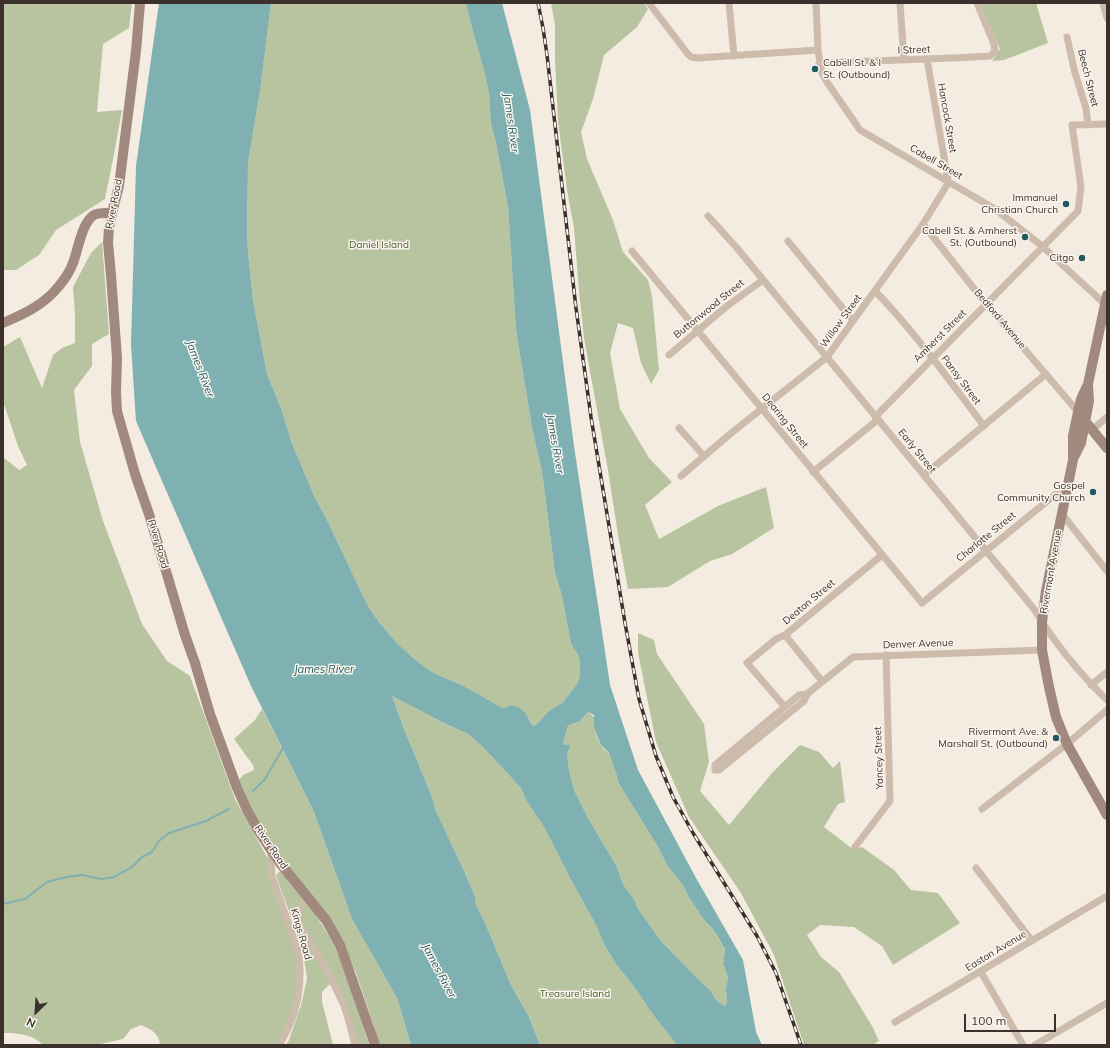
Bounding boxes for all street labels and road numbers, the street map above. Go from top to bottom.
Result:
street label: I Street [897,43,931,57]
street label: Beech Street [1075,48,1101,108]
street label: Hancock Street [935,82,959,154]
street label: Cabell Street [907,142,965,182]
street label: River Road [103,178,125,230]
street label: Buttonwood Street [671,277,747,341]
street label: Bedford Avenue [972,287,1028,351]
street label: Willow Street [818,292,864,350]
street label: Amherst Street [911,307,969,365]
street label: Pansy Street [939,353,983,407]
street label: Dearing Street [759,391,811,451]
street label: Early Street [896,426,938,476]
street label: Charlotte Street [954,509,1018,565]
street label: River Road [145,518,171,570]
street label: Rivermont Avenue [1038,529,1064,615]
street label: Deaton Street [781,577,837,627]
street label: Denver Avenue [883,637,953,651]
street label: Yancey Street [872,726,886,790]
street label: River Road [252,823,290,871]
street label: Kings Road [288,907,314,961]
street label: Easton Avenue [963,928,1029,974]

